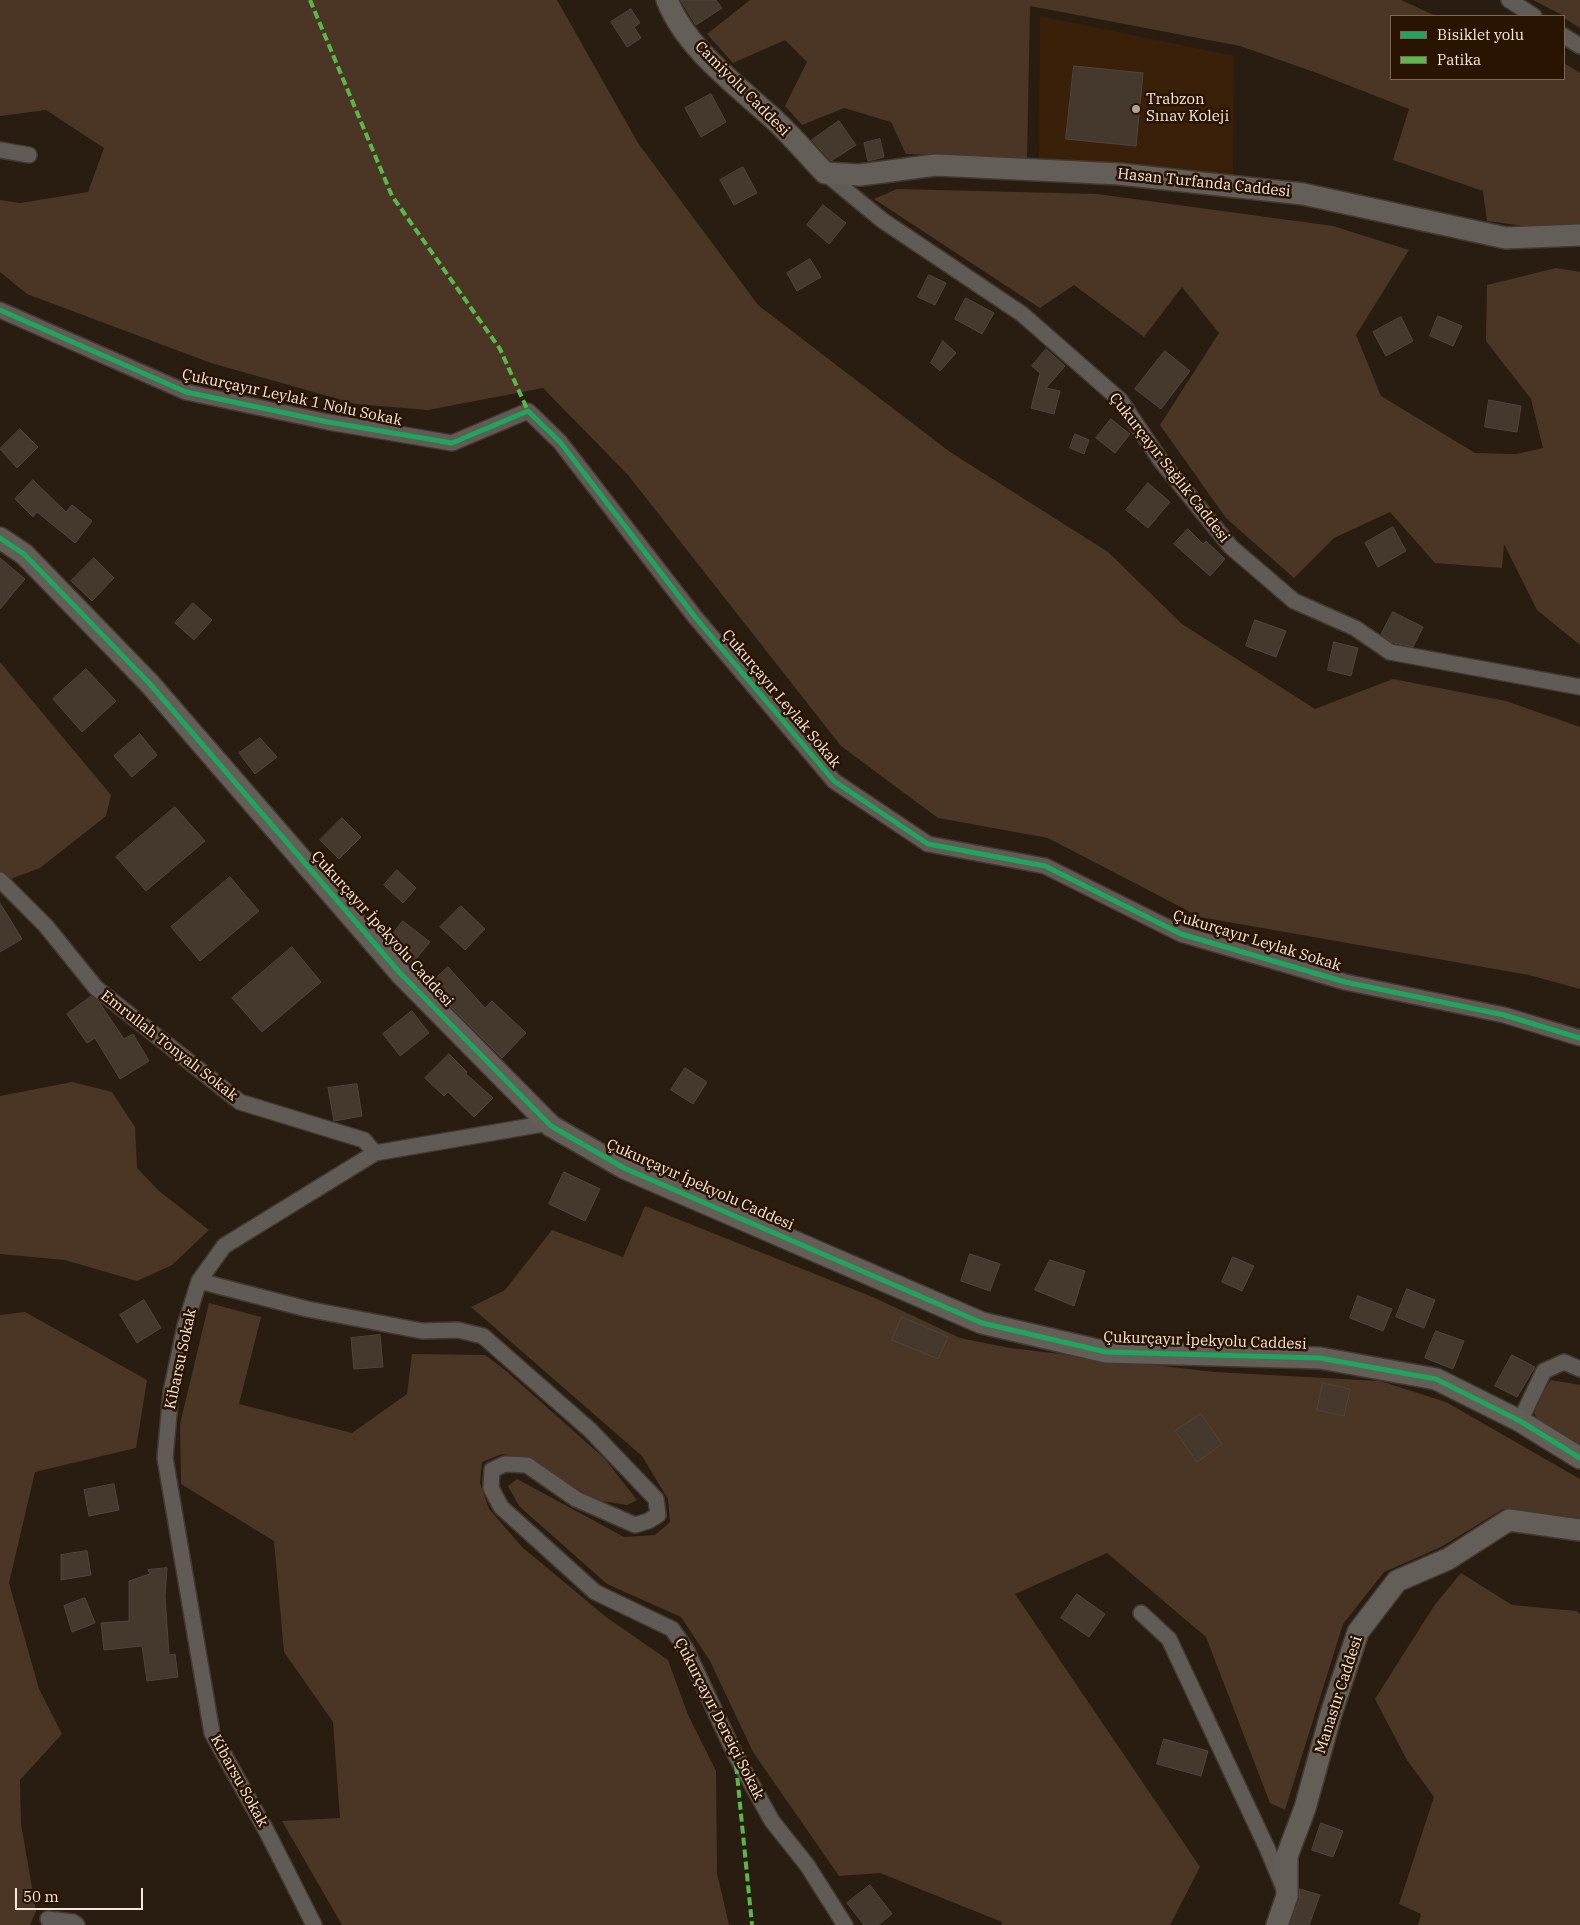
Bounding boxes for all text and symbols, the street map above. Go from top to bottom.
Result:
legend [1390,15,1565,80]
text: Bisiklet yolu [1437,25,1524,44]
street label: Camiyolu Caddesi [691,38,793,140]
text: Patika [1437,50,1481,69]
place label: Trabzon Sınav Koleji [1146,91,1229,126]
marker: Trabzon Sınav Koleji [1130,103,1142,115]
street label: Hasan Turfanda Caddesi [1117,165,1291,201]
street label: Çukurçayır Leylak 1 Nolu Sokak [180,366,404,430]
street label: Çukurçayır Sağlık Caddesi [1105,390,1233,546]
street label: Çukurçayır Leylak Sokak [718,626,844,772]
street label: Çukurçayır İpekyolu Caddesi [307,847,457,1011]
street label: Çukurçayır Leylak Sokak [1171,907,1343,975]
street label: Emrullah Tonyalı Sokak [97,987,241,1105]
street label: Çukurçayır İpekyolu Caddesi [604,1135,796,1235]
street label: Kibarsu Sokak [162,1307,200,1411]
street label: Çukurçayır İpekyolu Caddesi [1103,1328,1307,1354]
street label: Manastır Caddesi [1312,1634,1366,1756]
street label: Çukurçayır Dereiçi Sokak [670,1635,768,1803]
street label: Kibarsu Sokak [206,1732,272,1830]
scale bar [18,1878,145,1910]
text: 50 m [23,1887,59,1906]

